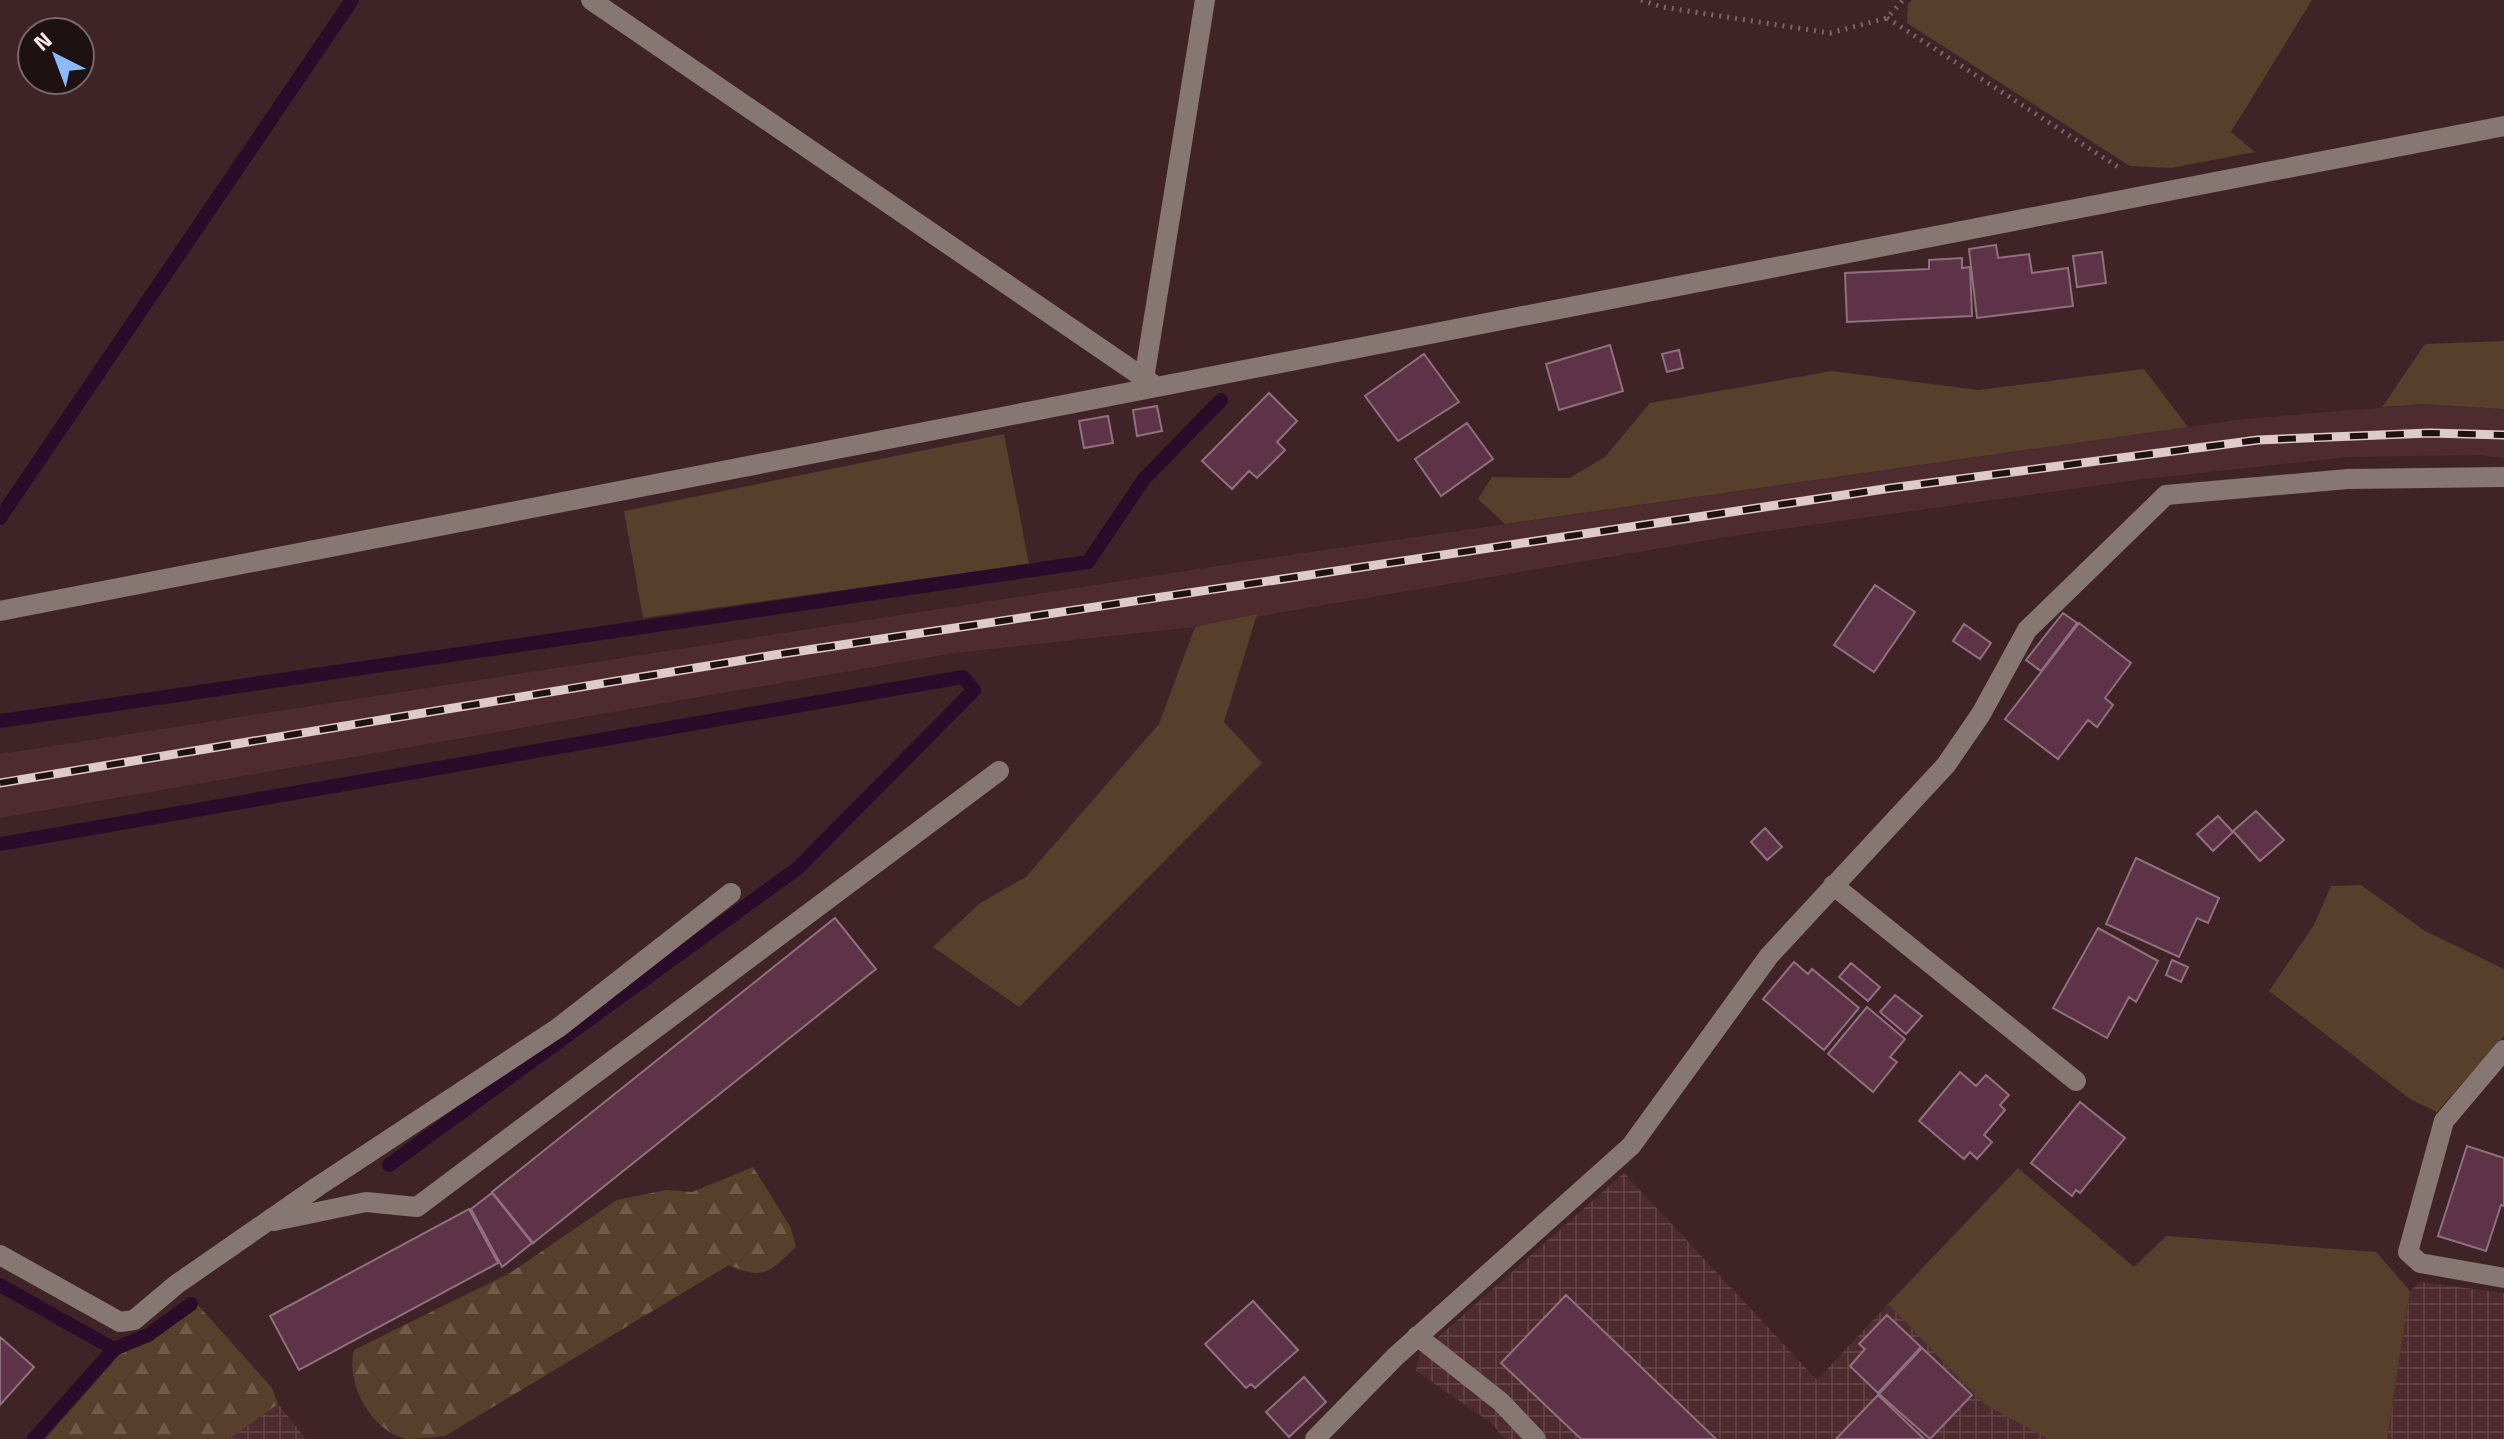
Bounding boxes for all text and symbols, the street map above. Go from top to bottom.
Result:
north arrow [16,16,96,96]
text: N [26,23,60,59]

